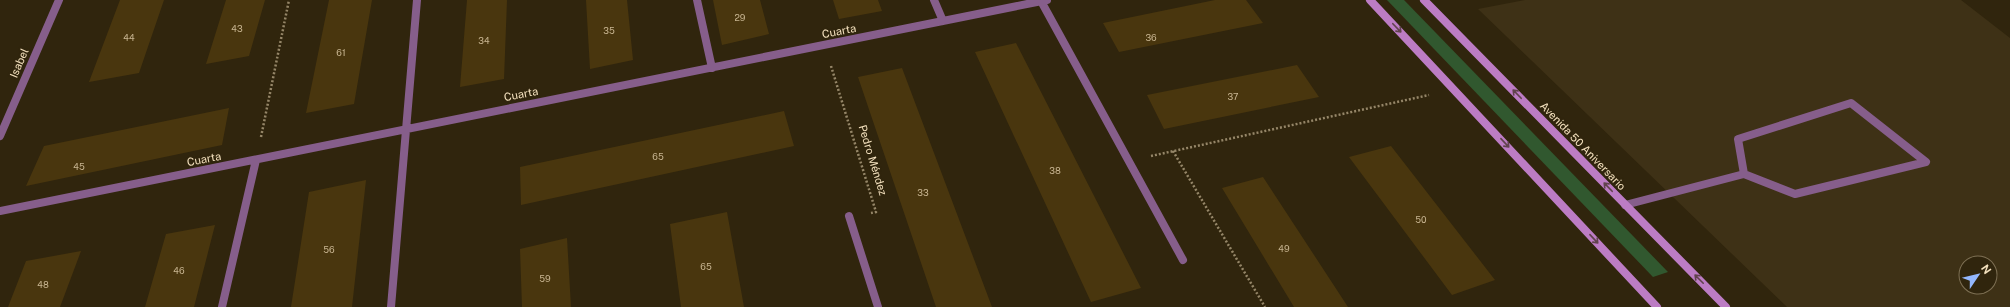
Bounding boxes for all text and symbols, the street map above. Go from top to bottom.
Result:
house number: 29 [735,12,746,23]
street label: Cuarta [821,22,857,40]
house number: 43 [231,23,243,34]
one-way arrow [1392,23,1402,33]
house number: 35 [603,25,615,36]
house number: 44 [123,32,135,43]
house number: 36 [1145,32,1157,43]
house number: 34 [478,35,490,46]
street label: Isabel [7,46,31,80]
house number: 61 [336,47,346,58]
street label: Cuarta [503,85,539,103]
one-way arrow [1512,89,1522,99]
house number: 37 [1228,91,1238,102]
street label: Avenida 50 Aniversario [1538,100,1628,192]
street label: Pedro Méndez [857,123,889,197]
one-way arrow [1500,138,1509,148]
street label: Cuarta [186,150,222,168]
house number: 65 [652,151,664,162]
house number: 45 [73,161,85,172]
house number: 38 [1049,165,1061,176]
one-way arrow [1603,182,1613,192]
house number: 33 [917,187,929,198]
house number: 50 [1415,214,1427,225]
one-way arrow [1589,233,1598,243]
house number: 49 [1278,243,1290,254]
house number: 56 [323,244,335,255]
north arrow [1958,255,1998,295]
house number: 65 [700,261,712,272]
text: N [1979,262,1994,276]
house number: 46 [173,265,185,276]
house number: 59 [539,273,551,284]
one-way arrow [1694,274,1704,284]
house number: 48 [37,279,49,290]

